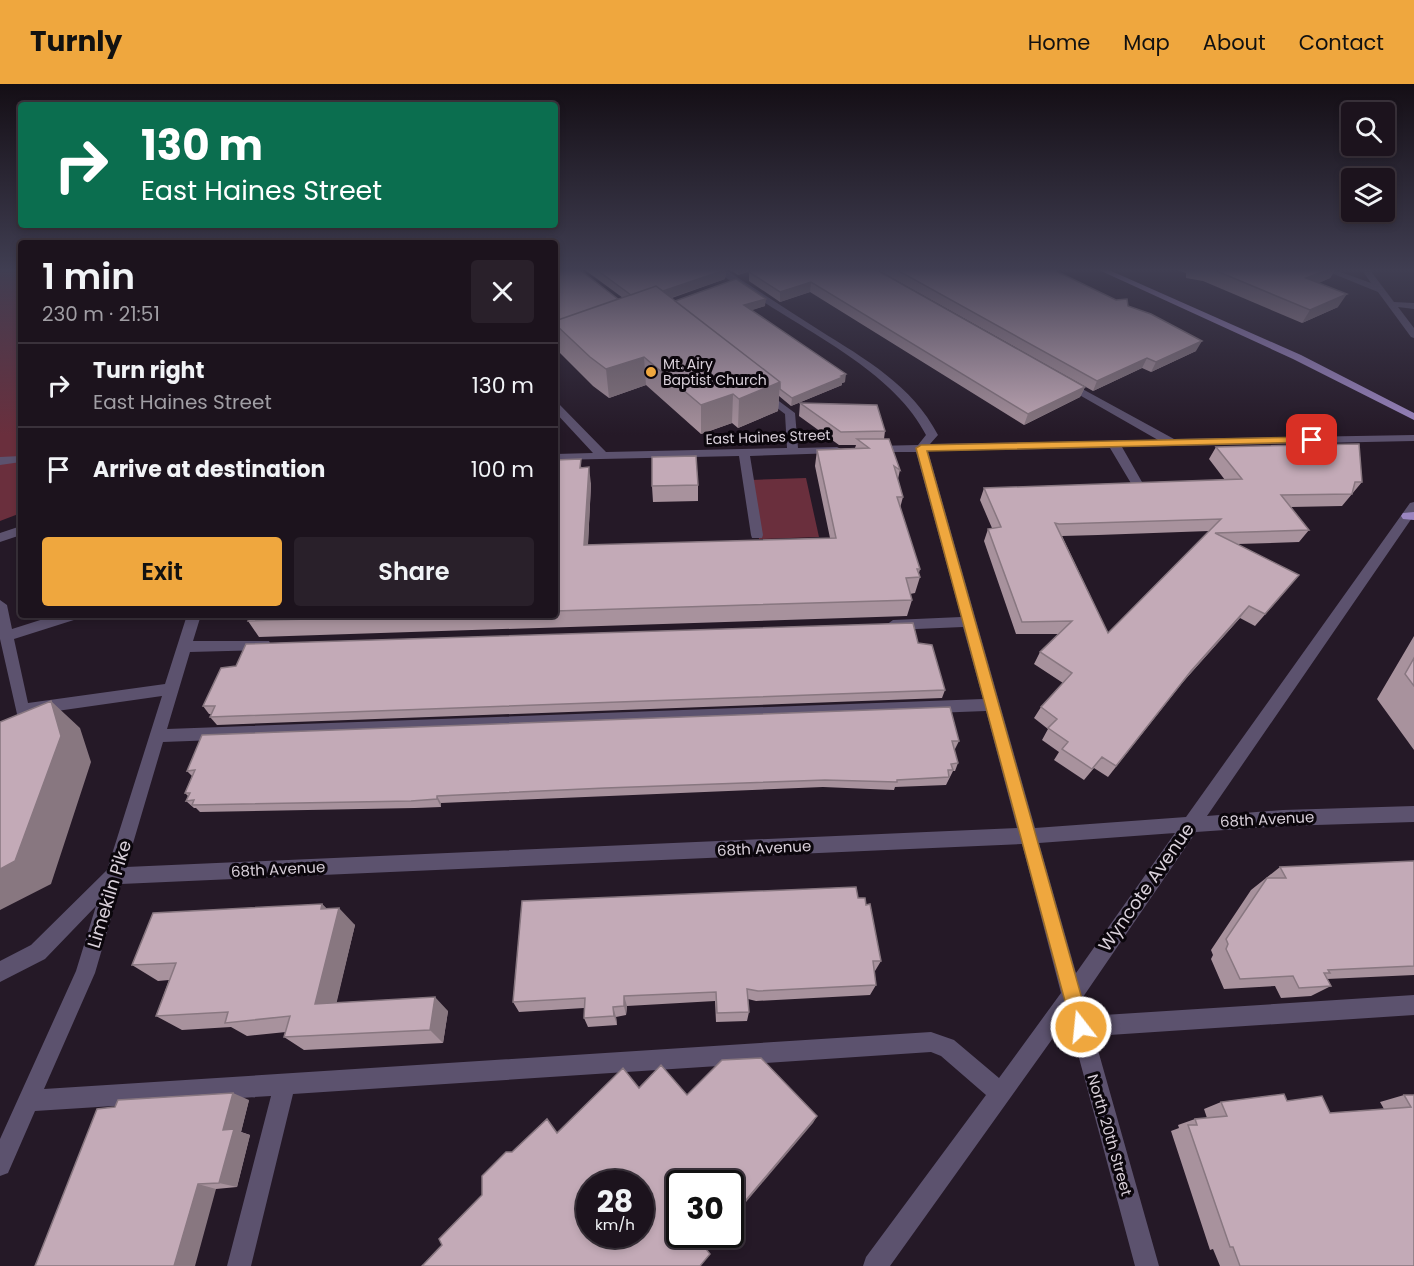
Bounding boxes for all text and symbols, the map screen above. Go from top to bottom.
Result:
text: Turnly [30,22,122,61]
text: Home [1028,28,1090,57]
text: Map [1123,28,1170,57]
text: About [1203,28,1266,57]
text: Contact [1299,28,1384,57]
map controls [1341,102,1395,222]
button: search [1341,102,1395,156]
text: 130 m [141,116,263,175]
icon: right [42,126,120,204]
button: layers [1341,168,1395,222]
text: East Haines Street [141,172,382,209]
text: 1 min [42,251,135,302]
button: close [471,260,534,323]
text: 230 m · 21:51 [42,300,160,328]
place label: Mt. Airy Baptist Church [663,354,767,390]
text: Turn right [93,355,204,386]
marker: Mt. Airy Baptist Church [644,365,658,379]
icon: right [42,369,75,402]
text: 130 m [472,370,534,401]
text: East Haines Street [93,388,272,416]
pin [1286,414,1337,465]
icon: arrive [1295,423,1328,456]
street label: East Haines Street [705,425,831,449]
icon: arrive [42,453,75,486]
text: Arrive at destination [93,454,325,485]
text: 100 m [471,454,534,485]
button: Exit [42,537,282,606]
button: Share [294,537,534,606]
street label: 68th Avenue [1219,806,1315,832]
street label: Wyncote Avenue [1092,818,1200,956]
street label: 68th Avenue [716,835,812,861]
street label: Limekiln Pike [81,837,137,951]
street label: 68th Avenue [230,856,326,882]
position arrow [1049,995,1113,1059]
street label: North 20th Street [1083,1072,1137,1198]
speed limit sign: 30 [666,1170,744,1248]
text: 28 [597,1180,633,1223]
text: km/h [595,1214,635,1235]

